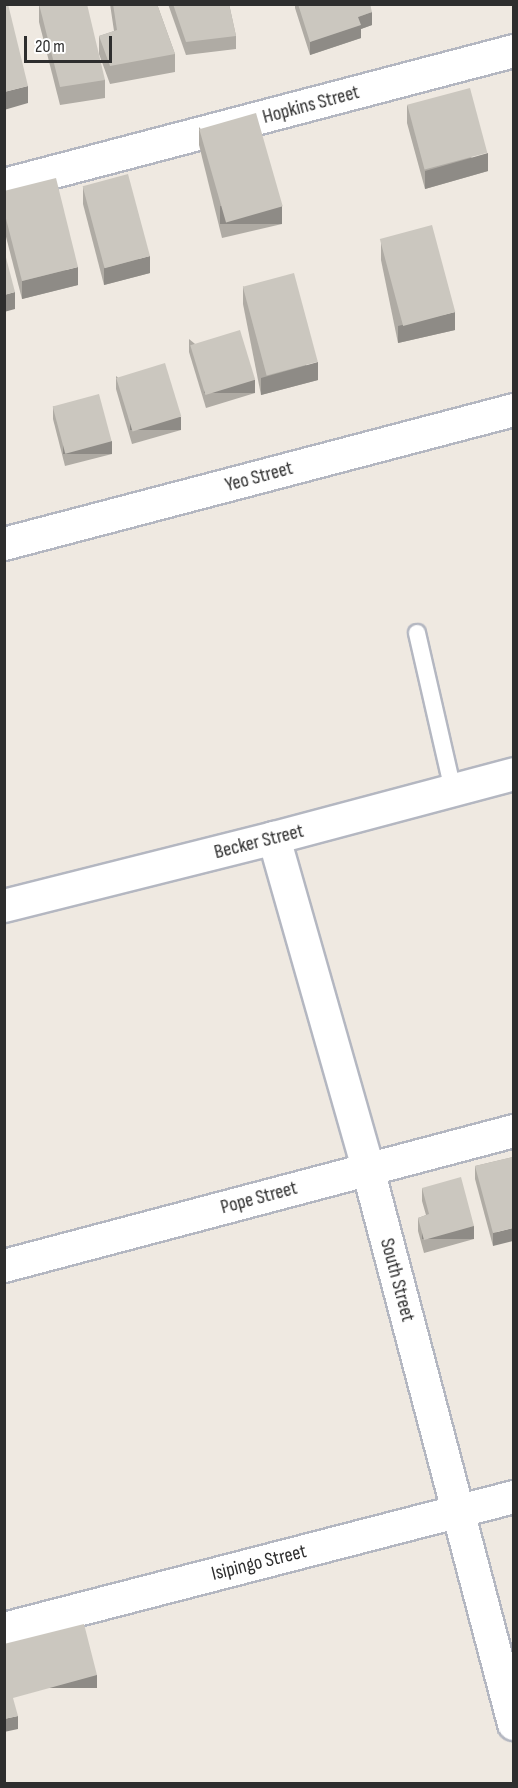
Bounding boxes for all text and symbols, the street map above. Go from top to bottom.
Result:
scale bar [27,24,116,62]
text: 20 m [35,36,65,57]
street label: Hopkins Street [260,81,362,129]
street label: Yeo Street [223,456,295,498]
street label: Becker Street [212,819,306,865]
street label: Pope Street [218,1176,300,1220]
street label: South Street [374,1236,420,1324]
street label: Isipingo Street [209,1540,309,1586]

